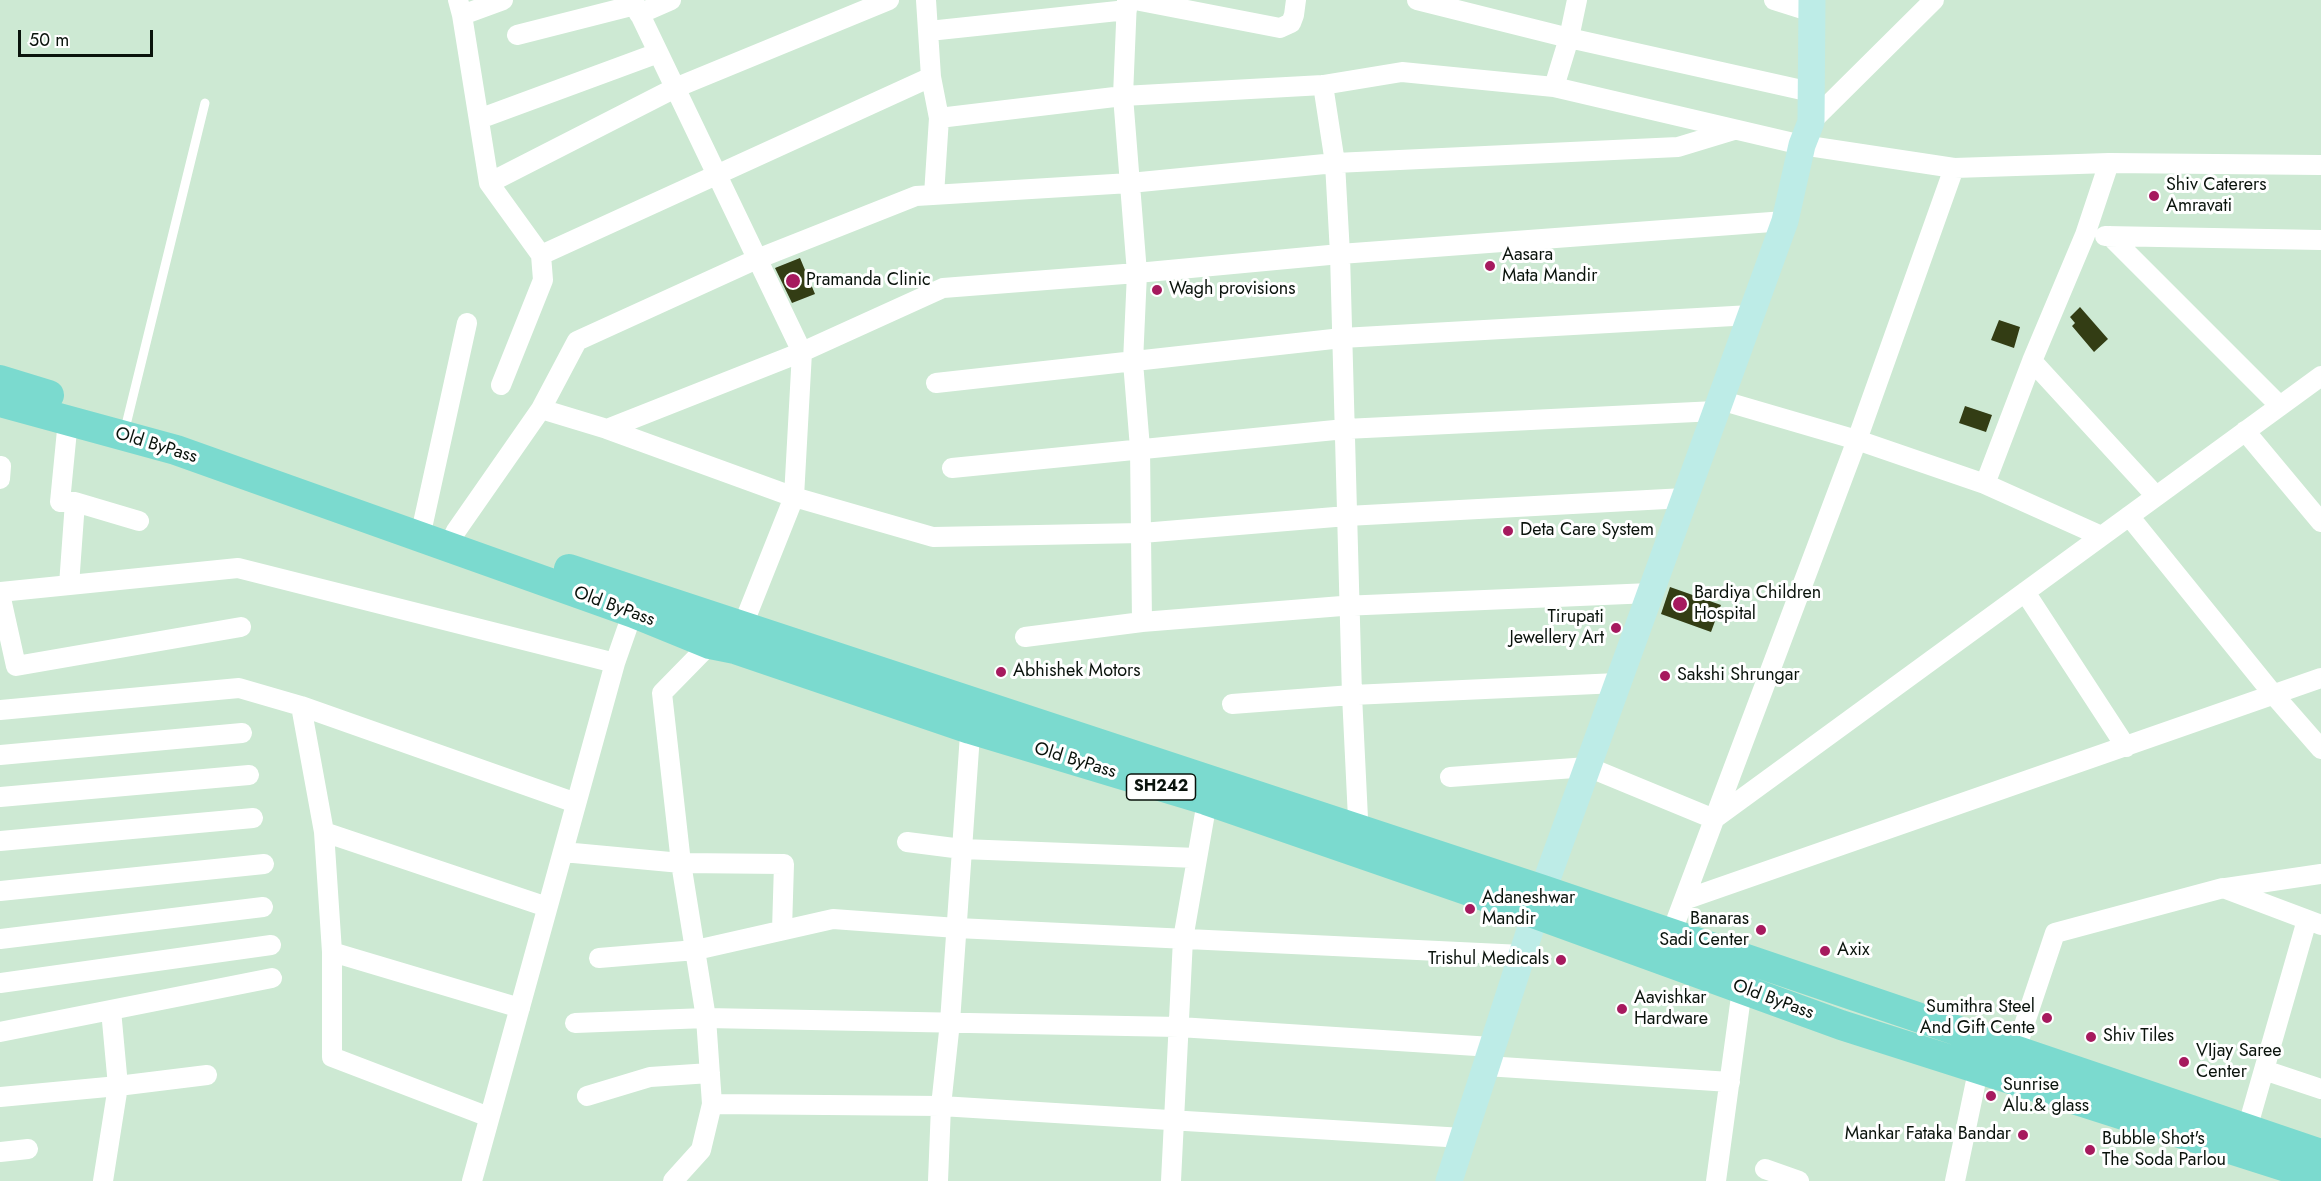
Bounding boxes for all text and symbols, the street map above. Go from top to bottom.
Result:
scale bar [21,18,156,56]
text: 50 m [29,27,69,53]
place label: Shiv Caterers Amravati [2166,175,2266,218]
marker: Shiv Caterers Amravati [2147,189,2161,203]
place label: Aasara Mata Mandir [1502,245,1597,288]
marker: Aasara Mata Mandir [1483,259,1497,273]
place label: Pramanda Clinic [806,270,931,292]
marker: Pramanda Clinic [784,272,802,290]
place label: Wagh provisions [1169,279,1296,301]
marker: Wagh provisions [1150,283,1164,297]
street label: Old ByPass [112,423,200,469]
place label: Deta Care System [1520,520,1654,542]
marker: Deta Care System [1501,524,1515,538]
street label: Old ByPass [571,582,657,632]
place label: Bardiya Children Hospital [1694,583,1821,626]
marker: Bardiya Children Hospital [1671,595,1689,613]
place label: Tirupati Jewellery Art [1509,607,1604,650]
marker: Tirupati Jewellery Art [1609,621,1623,635]
place label: Abhishek Motors [1013,661,1141,683]
marker: Abhishek Motors [994,665,1008,679]
place label: Sakshi Shrungar [1677,665,1800,687]
marker: Sakshi Shrungar [1658,669,1672,683]
street label: Old ByPass [1031,738,1119,784]
road number: SH242 [1126,774,1196,800]
place label: Adaneshwar Mandir [1482,888,1575,930]
marker: Adaneshwar Mandir [1463,902,1477,916]
place label: Banaras Sadi Center [1659,909,1749,952]
marker: Banaras Sadi Center [1754,923,1768,937]
place label: Axix [1837,940,1870,962]
marker: Axix [1818,944,1832,958]
place label: Trishul Medicals [1428,949,1549,971]
marker: Trishul Medicals [1554,953,1568,967]
street label: Old ByPass [1730,975,1816,1025]
place label: Aavishkar Hardware [1634,988,1708,1030]
place label: Sumithra Steel And Gift Cente [1920,997,2035,1040]
marker: Aavishkar Hardware [1615,1002,1629,1016]
marker: Sumithra Steel And Gift Cente [2040,1011,2054,1025]
place label: Shiv Tiles [2103,1026,2174,1048]
marker: Shiv Tiles [2084,1030,2098,1044]
place label: VIjay Saree Center [2196,1041,2282,1084]
marker: VIjay Saree Center [2177,1055,2191,1069]
place label: Sunrise Alu.& glass [2003,1075,2089,1118]
marker: Sunrise Alu.& glass [1984,1089,1998,1103]
place label: Mankar Fataka Bandar [1845,1124,2011,1146]
marker: Mankar Fataka Bandar [2016,1128,2030,1142]
place label: Bubble Shot's The Soda Parlou [2102,1129,2226,1172]
marker: Bubble Shot's The Soda Parlou [2083,1143,2097,1157]

